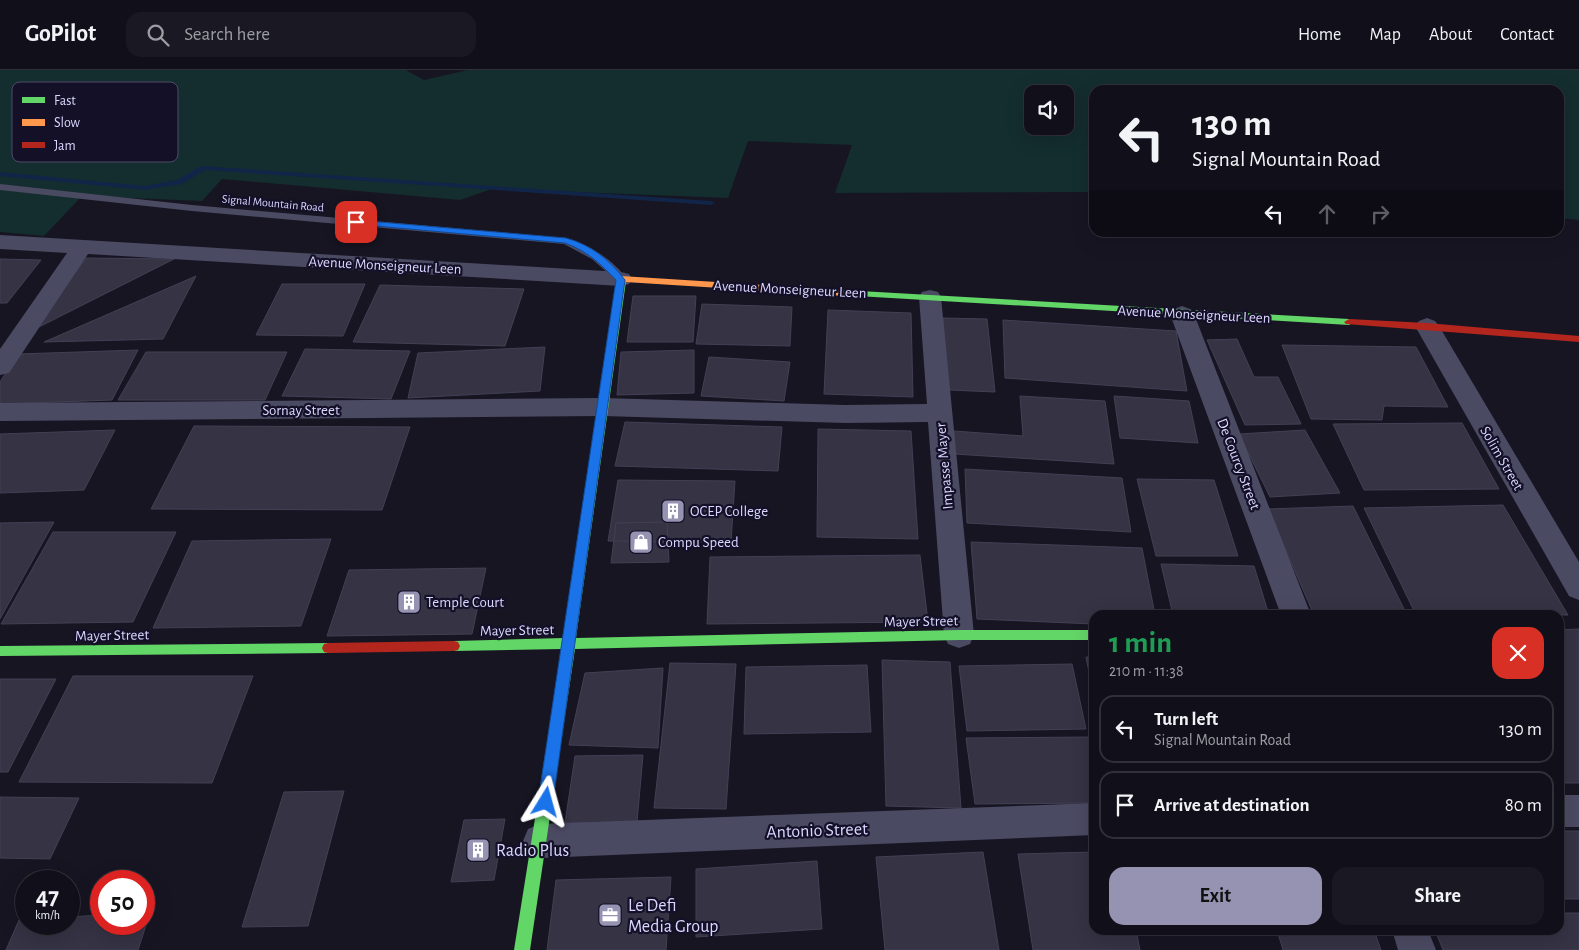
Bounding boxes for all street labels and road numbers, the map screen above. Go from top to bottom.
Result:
street label: Signal Mountain Road [221,193,325,213]
street label: Avenue Monseigneur Leen [308,254,462,277]
street label: Avenue Monseigneur Leen [713,278,867,301]
street label: Avenue Monseigneur Leen [1117,303,1271,326]
street label: Sornay Street [262,403,340,418]
street label: De Courcy Street [1214,417,1263,512]
street label: Impasse Mayer [933,422,956,510]
street label: Solim Street [1477,424,1526,493]
street label: Mayer Street [884,613,958,630]
street label: Mayer Street [480,622,554,639]
street label: Mayer Street [75,627,149,644]
street label: Antonio Street [766,820,868,842]

